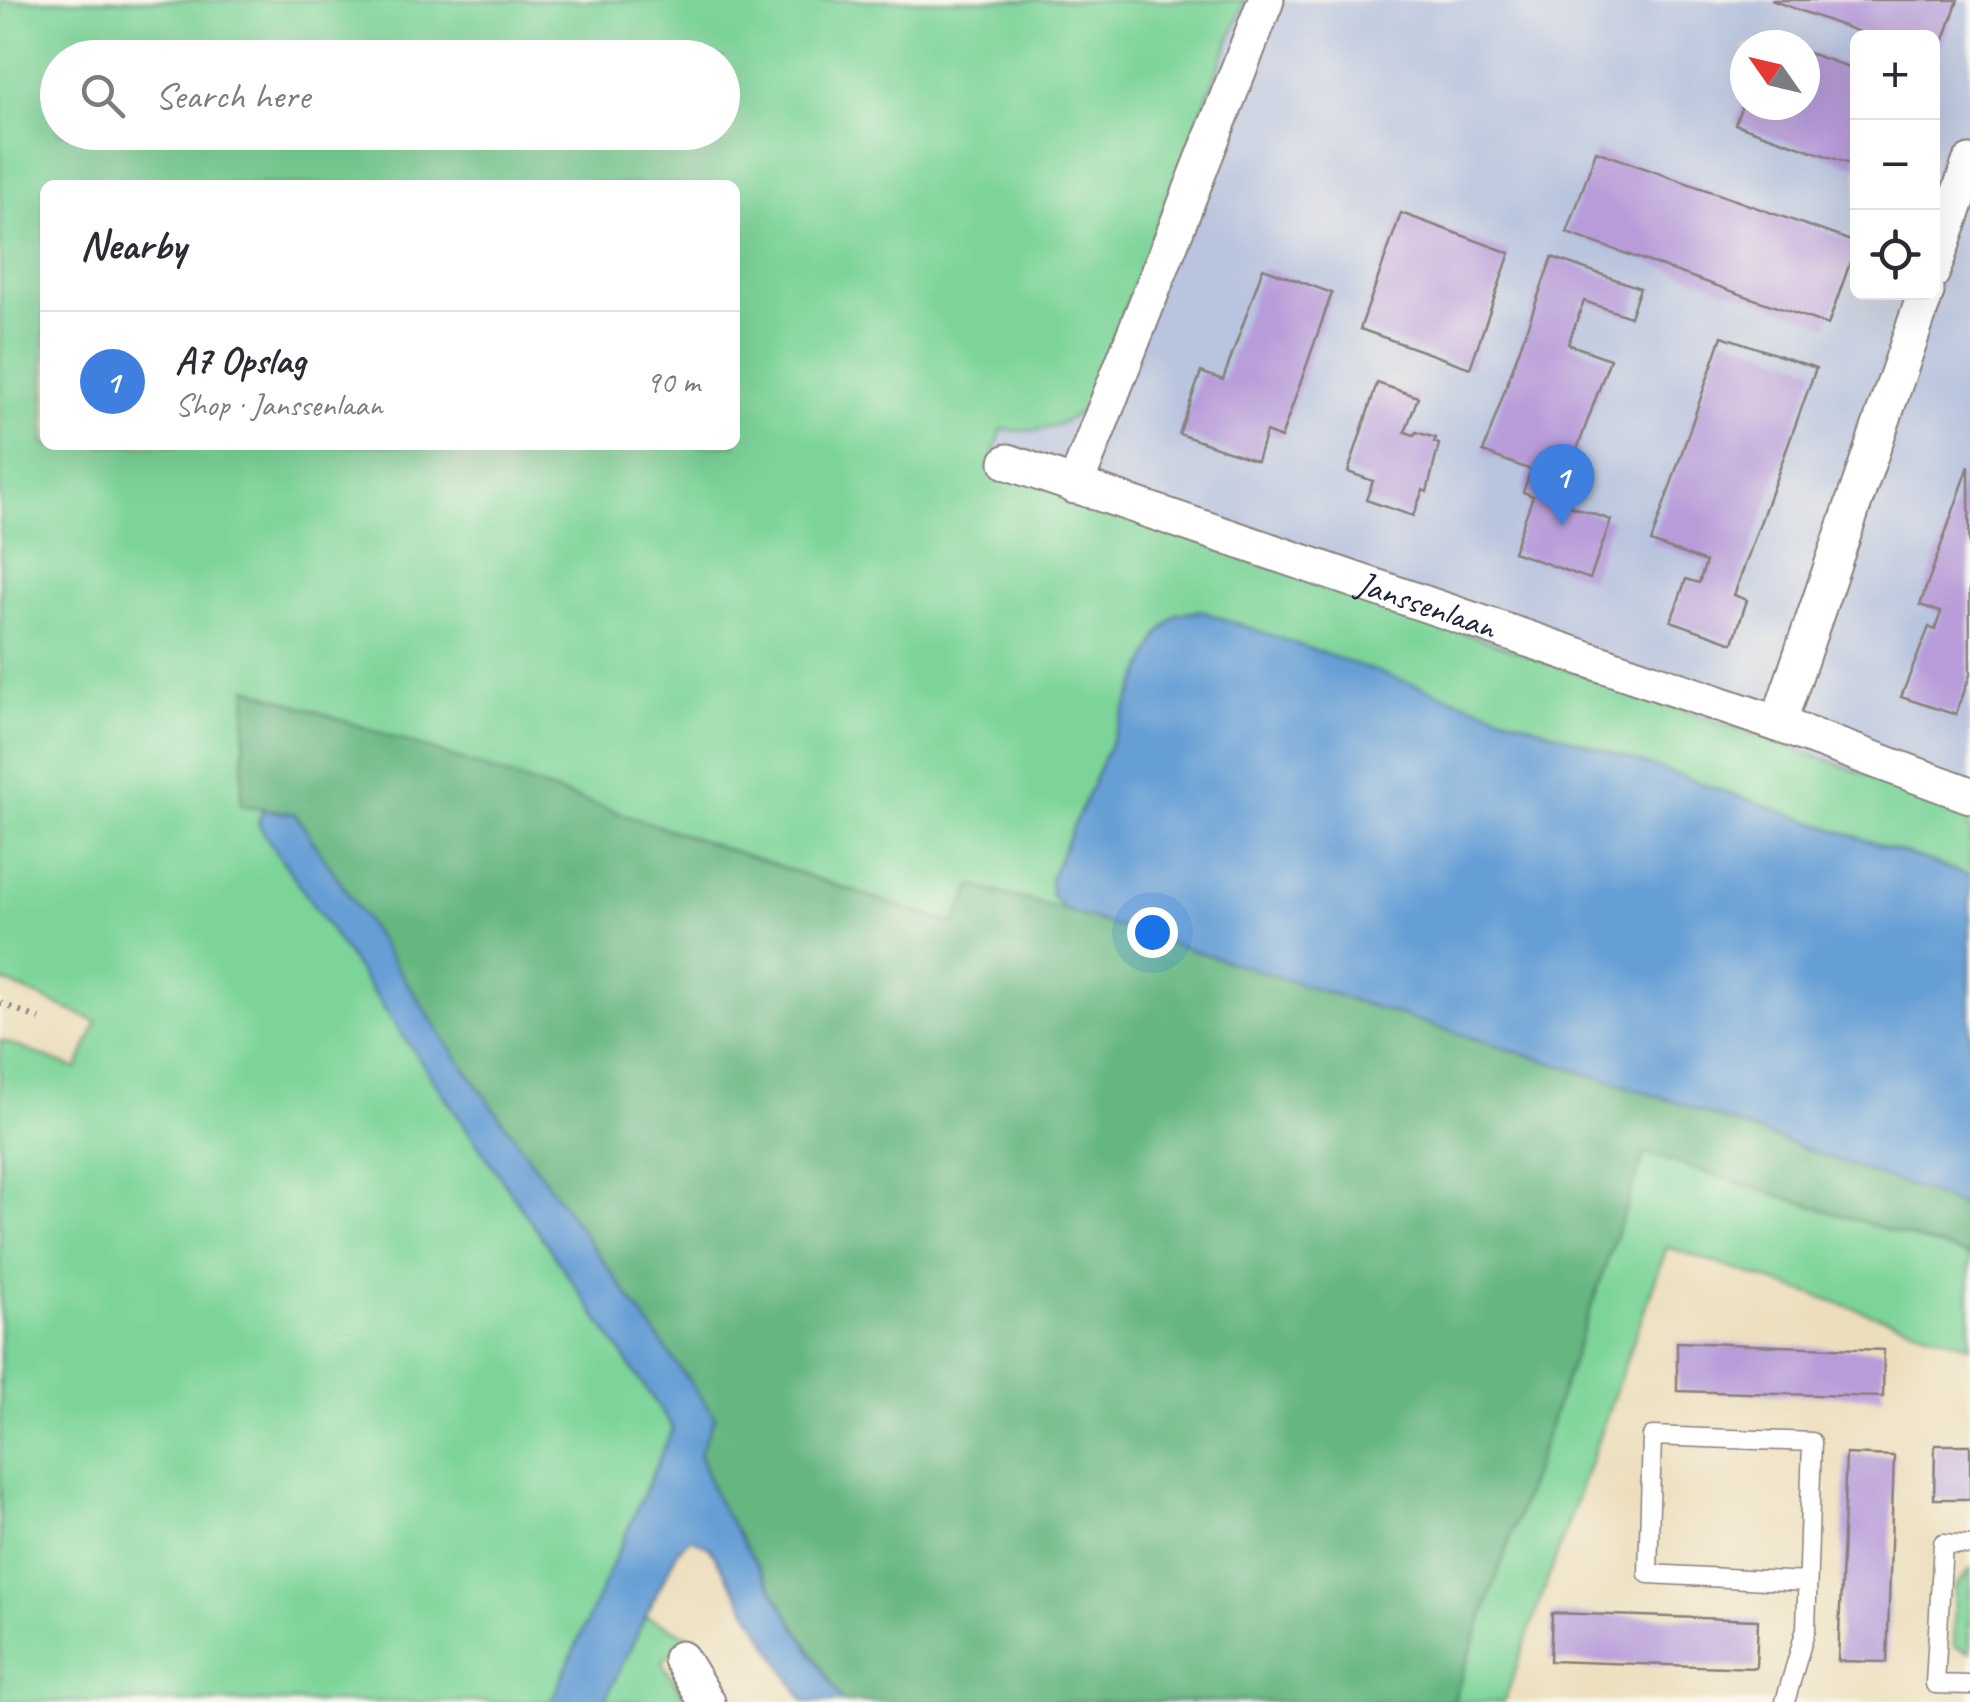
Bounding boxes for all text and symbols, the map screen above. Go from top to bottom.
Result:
north arrow [1730,30,1820,120]
map controls [1850,30,1940,300]
button: + [1850,30,1940,120]
search box [40,40,740,150]
icon: search [75,68,130,123]
text: Search here [155,72,310,119]
button: − [1850,120,1940,210]
button: locate [1850,210,1940,300]
text: Nearby [80,219,186,272]
text: A7 Opslag [175,337,305,384]
text: 1 [105,361,120,402]
text: 90 m [646,361,700,402]
text: Shop · Janssenlaan [175,384,382,425]
pin: 1 [1530,444,1594,526]
street label: Janssenlaan [1349,559,1504,650]
your location [1127,907,1178,958]

